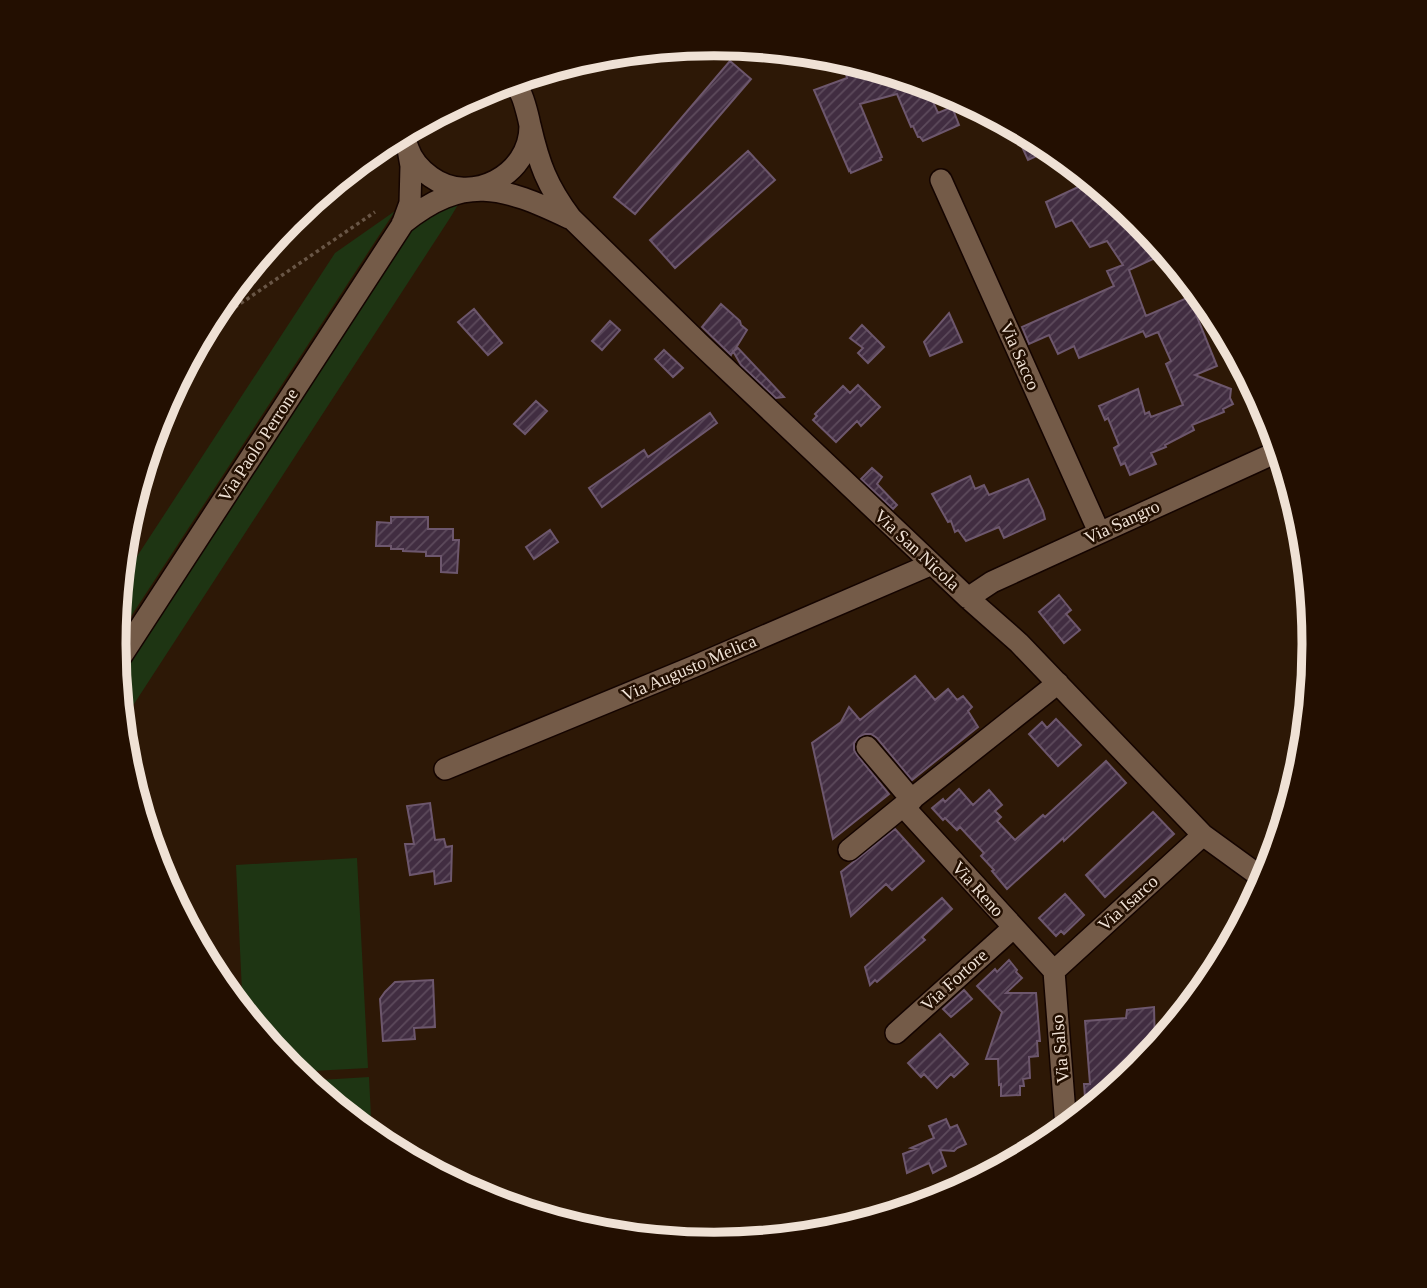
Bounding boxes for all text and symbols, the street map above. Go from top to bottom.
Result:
street label: Via Sacco [996,319,1044,393]
street label: Via Paolo Perrone [214,385,302,505]
street label: Via Sangro [1081,496,1163,548]
street label: Via San Nicola [870,506,964,594]
street label: Via Augusto Melica [619,631,759,705]
street label: Via Reno [948,857,1008,921]
street label: Via Isarco [1094,871,1162,935]
street label: Via Fortore [917,945,991,1015]
street label: Via Salso [1047,1014,1073,1084]

